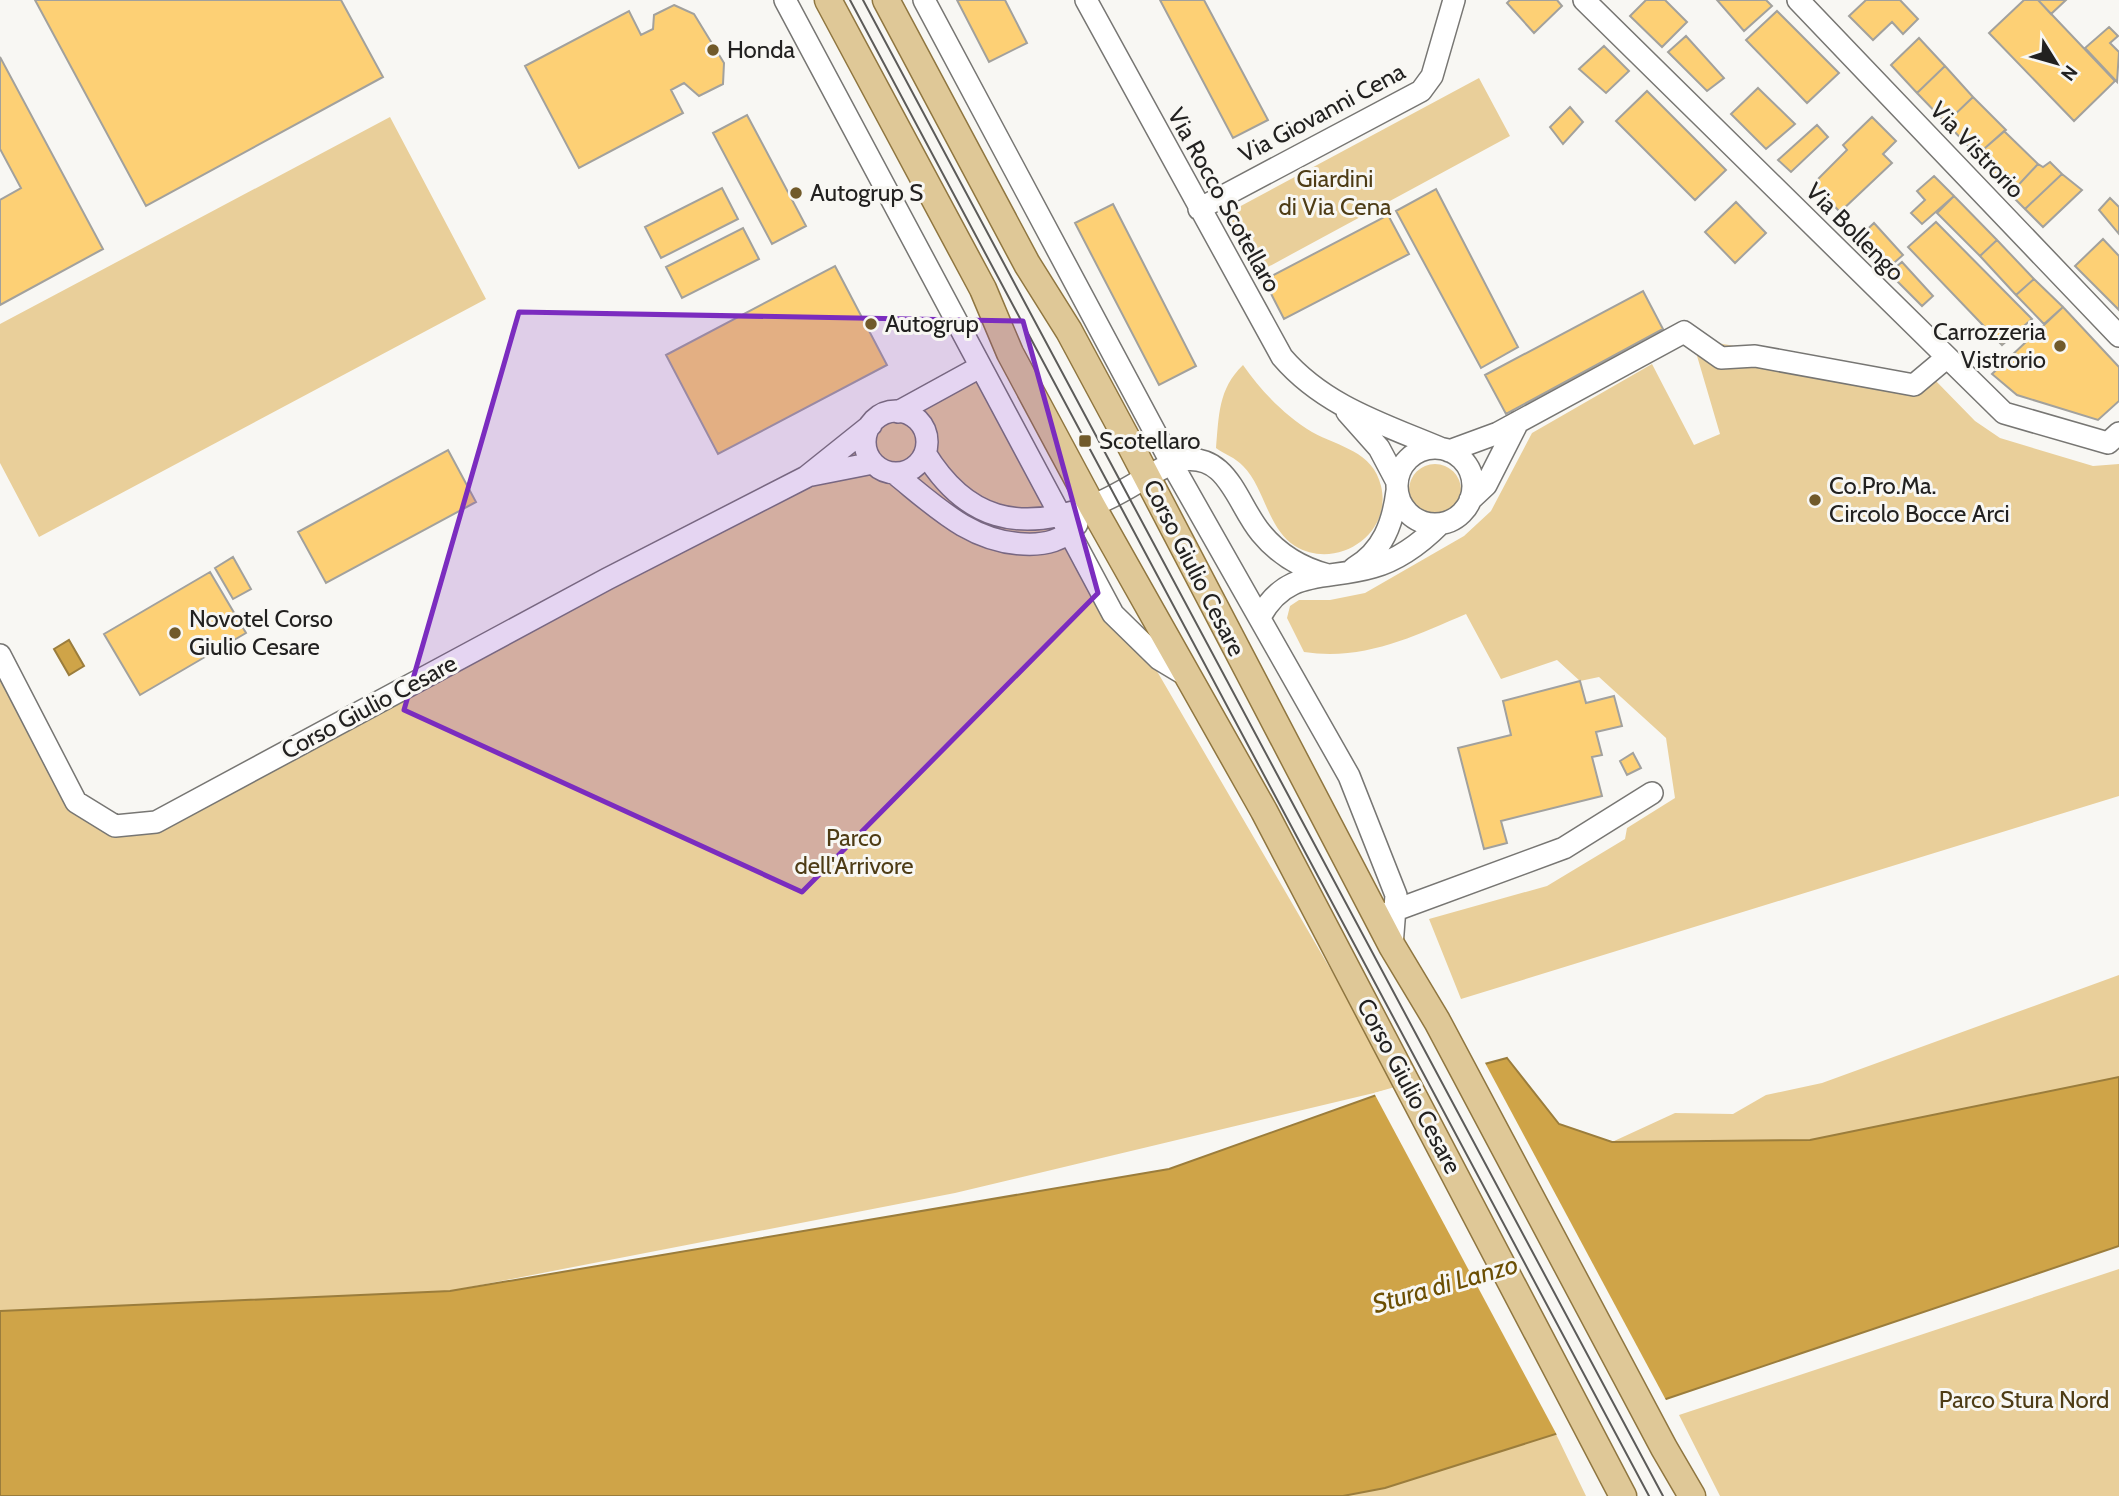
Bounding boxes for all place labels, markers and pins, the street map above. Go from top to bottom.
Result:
place label: Honda [727,35,796,64]
marker: Honda [705,42,721,58]
place label: Autogrup S [810,178,923,207]
marker: Autogrup S [788,185,804,201]
place label: Autogrup [885,309,979,338]
marker: Autogrup [863,316,879,332]
place label: Carrozzeria Vistrorio [1933,317,2046,374]
marker: Carrozzeria Vistrorio [2052,338,2068,354]
place label: Scotellaro [1099,426,1200,455]
marker: Scotellaro [1077,433,1093,449]
place label: Co.Pro.Ma. Circolo Bocce Arci [1829,471,2010,528]
marker: Co.Pro.Ma. Circolo Bocce Arci [1807,492,1823,508]
place label: Novotel Corso Giulio Cesare [189,604,333,661]
marker: Novotel Corso Giulio Cesare [167,625,183,641]

